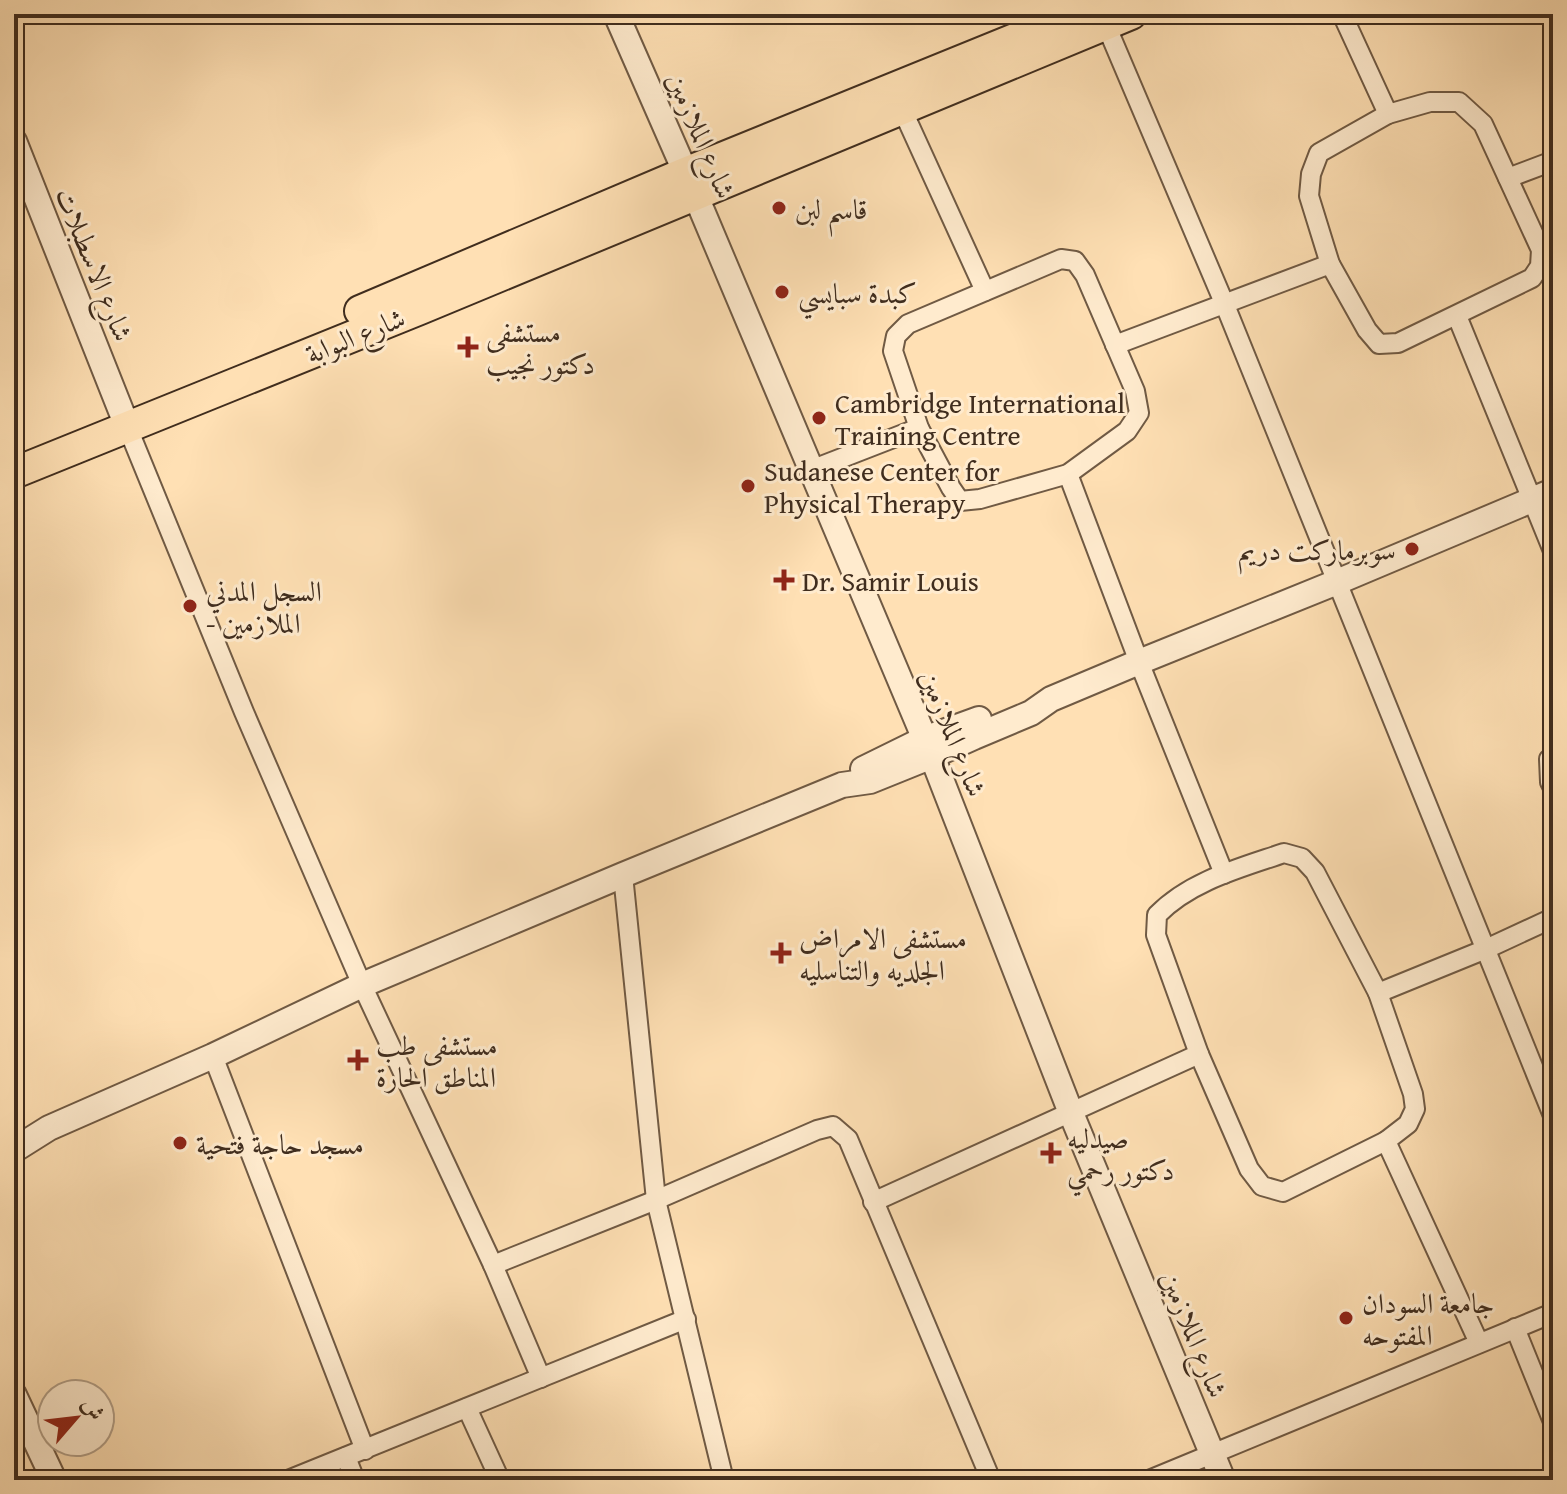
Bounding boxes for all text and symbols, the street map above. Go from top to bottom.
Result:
street label: شارع الملازمين [653,66,747,206]
street label: شارع الاسطبلات [42,181,144,348]
place label: قاسم لبن [795,188,867,237]
marker: قاسم لبن [770,199,788,217]
place label: كبدة سبايسي [798,272,917,320]
marker: كبدة سبايسي [773,283,791,301]
street label: شارع البوابة [299,296,413,377]
place label: مستشفى دكتور نجيب [486,311,595,384]
marker: مستشفى دكتور نجيب [457,336,479,358]
place label: Cambridge International Training Centre [835,382,1125,455]
marker: Cambridge International Training Centre [810,409,828,427]
place label: Sudanese Center for Physical Therapy [764,450,1000,523]
marker: Sudanese Center for Physical Therapy [739,477,757,495]
place label: سوبرماركت دريم [1238,529,1396,575]
marker: سوبرماركت دريم [1403,540,1421,558]
place label: Dr. Samir Louis [802,560,979,601]
marker: Dr. Samir Louis [773,569,795,591]
place label: السجل المدني - الملازمين [206,570,322,643]
marker: السجل المدني - الملازمين [181,597,199,615]
street label: شارع الملازمين [906,663,998,804]
place label: مستشفى الامراض الجلديه والتناسليه [799,917,967,990]
marker: مستشفى الامراض الجلديه والتناسليه [770,942,792,964]
place label: مستشفى طب المناطق الحارة [376,1024,498,1097]
marker: مستشفى طب المناطق الحارة [347,1049,369,1071]
place label: صيدليه دكتور رحمي [1067,1117,1174,1197]
place label: مسجد حاجة فتحية [196,1123,364,1164]
marker: مسجد حاجة فتحية [171,1134,189,1152]
marker: صيدليه دكتور رحمي [1042,1144,1060,1162]
street label: شارع الملازمين [1147,1264,1239,1405]
place label: جامعة السودان المفتوحه [1362,1282,1495,1355]
marker: جامعة السودان المفتوحه [1337,1309,1355,1327]
north arrow [36,1378,116,1458]
text: ش [74,1391,113,1426]

